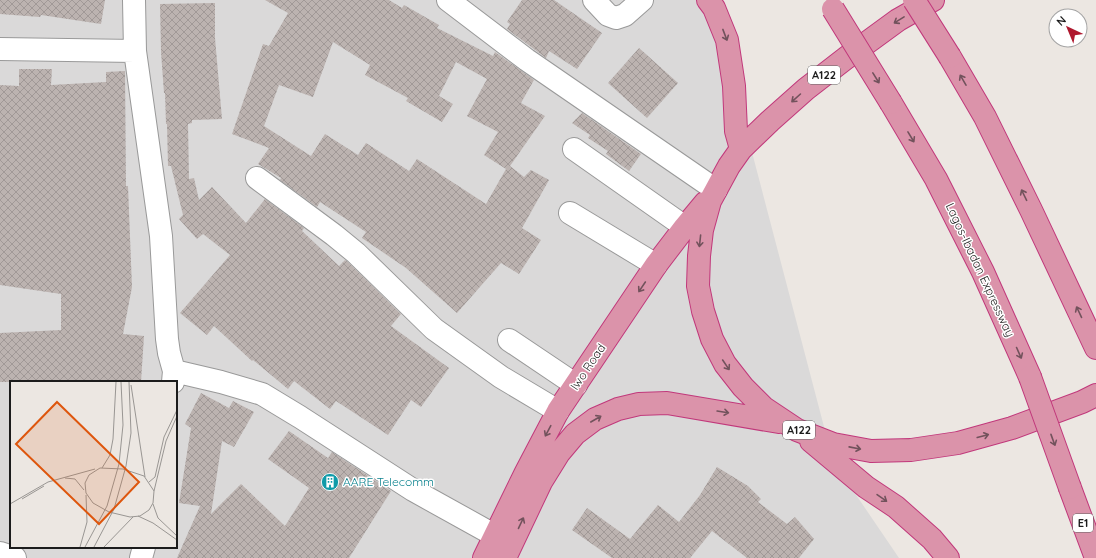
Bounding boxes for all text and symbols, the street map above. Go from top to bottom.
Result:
north arrow [1048,8,1088,48]
text: N [1053,13,1069,29]
one-way arrow [894,16,905,24]
one-way arrow [721,29,729,41]
road number: A122 [808,66,840,84]
one-way arrow [872,72,880,84]
one-way arrow [959,74,967,86]
one-way arrow [791,94,801,103]
one-way arrow [907,131,915,142]
one-way arrow [1020,189,1027,201]
street label: Lagos-Ibadan Expressway [943,200,1018,339]
one-way arrow [697,234,704,247]
one-way arrow [638,281,646,292]
one-way arrow [1075,307,1082,319]
street label: Iwo Road [567,341,608,393]
one-way arrow [1016,347,1023,359]
one-way arrow [722,359,730,370]
inset map [10,381,177,548]
one-way arrow [716,408,729,416]
one-way arrow [590,415,602,423]
road number: A122 [783,421,815,439]
one-way arrow [543,425,551,437]
one-way arrow [977,432,990,439]
one-way arrow [1049,434,1057,446]
one-way arrow [848,444,861,452]
building icon: AARE Telecomm [320,472,340,492]
place label: AARE Telecomm [343,474,434,489]
one-way arrow [877,494,888,502]
road number: E1 [1073,514,1093,532]
one-way arrow [518,517,525,529]

